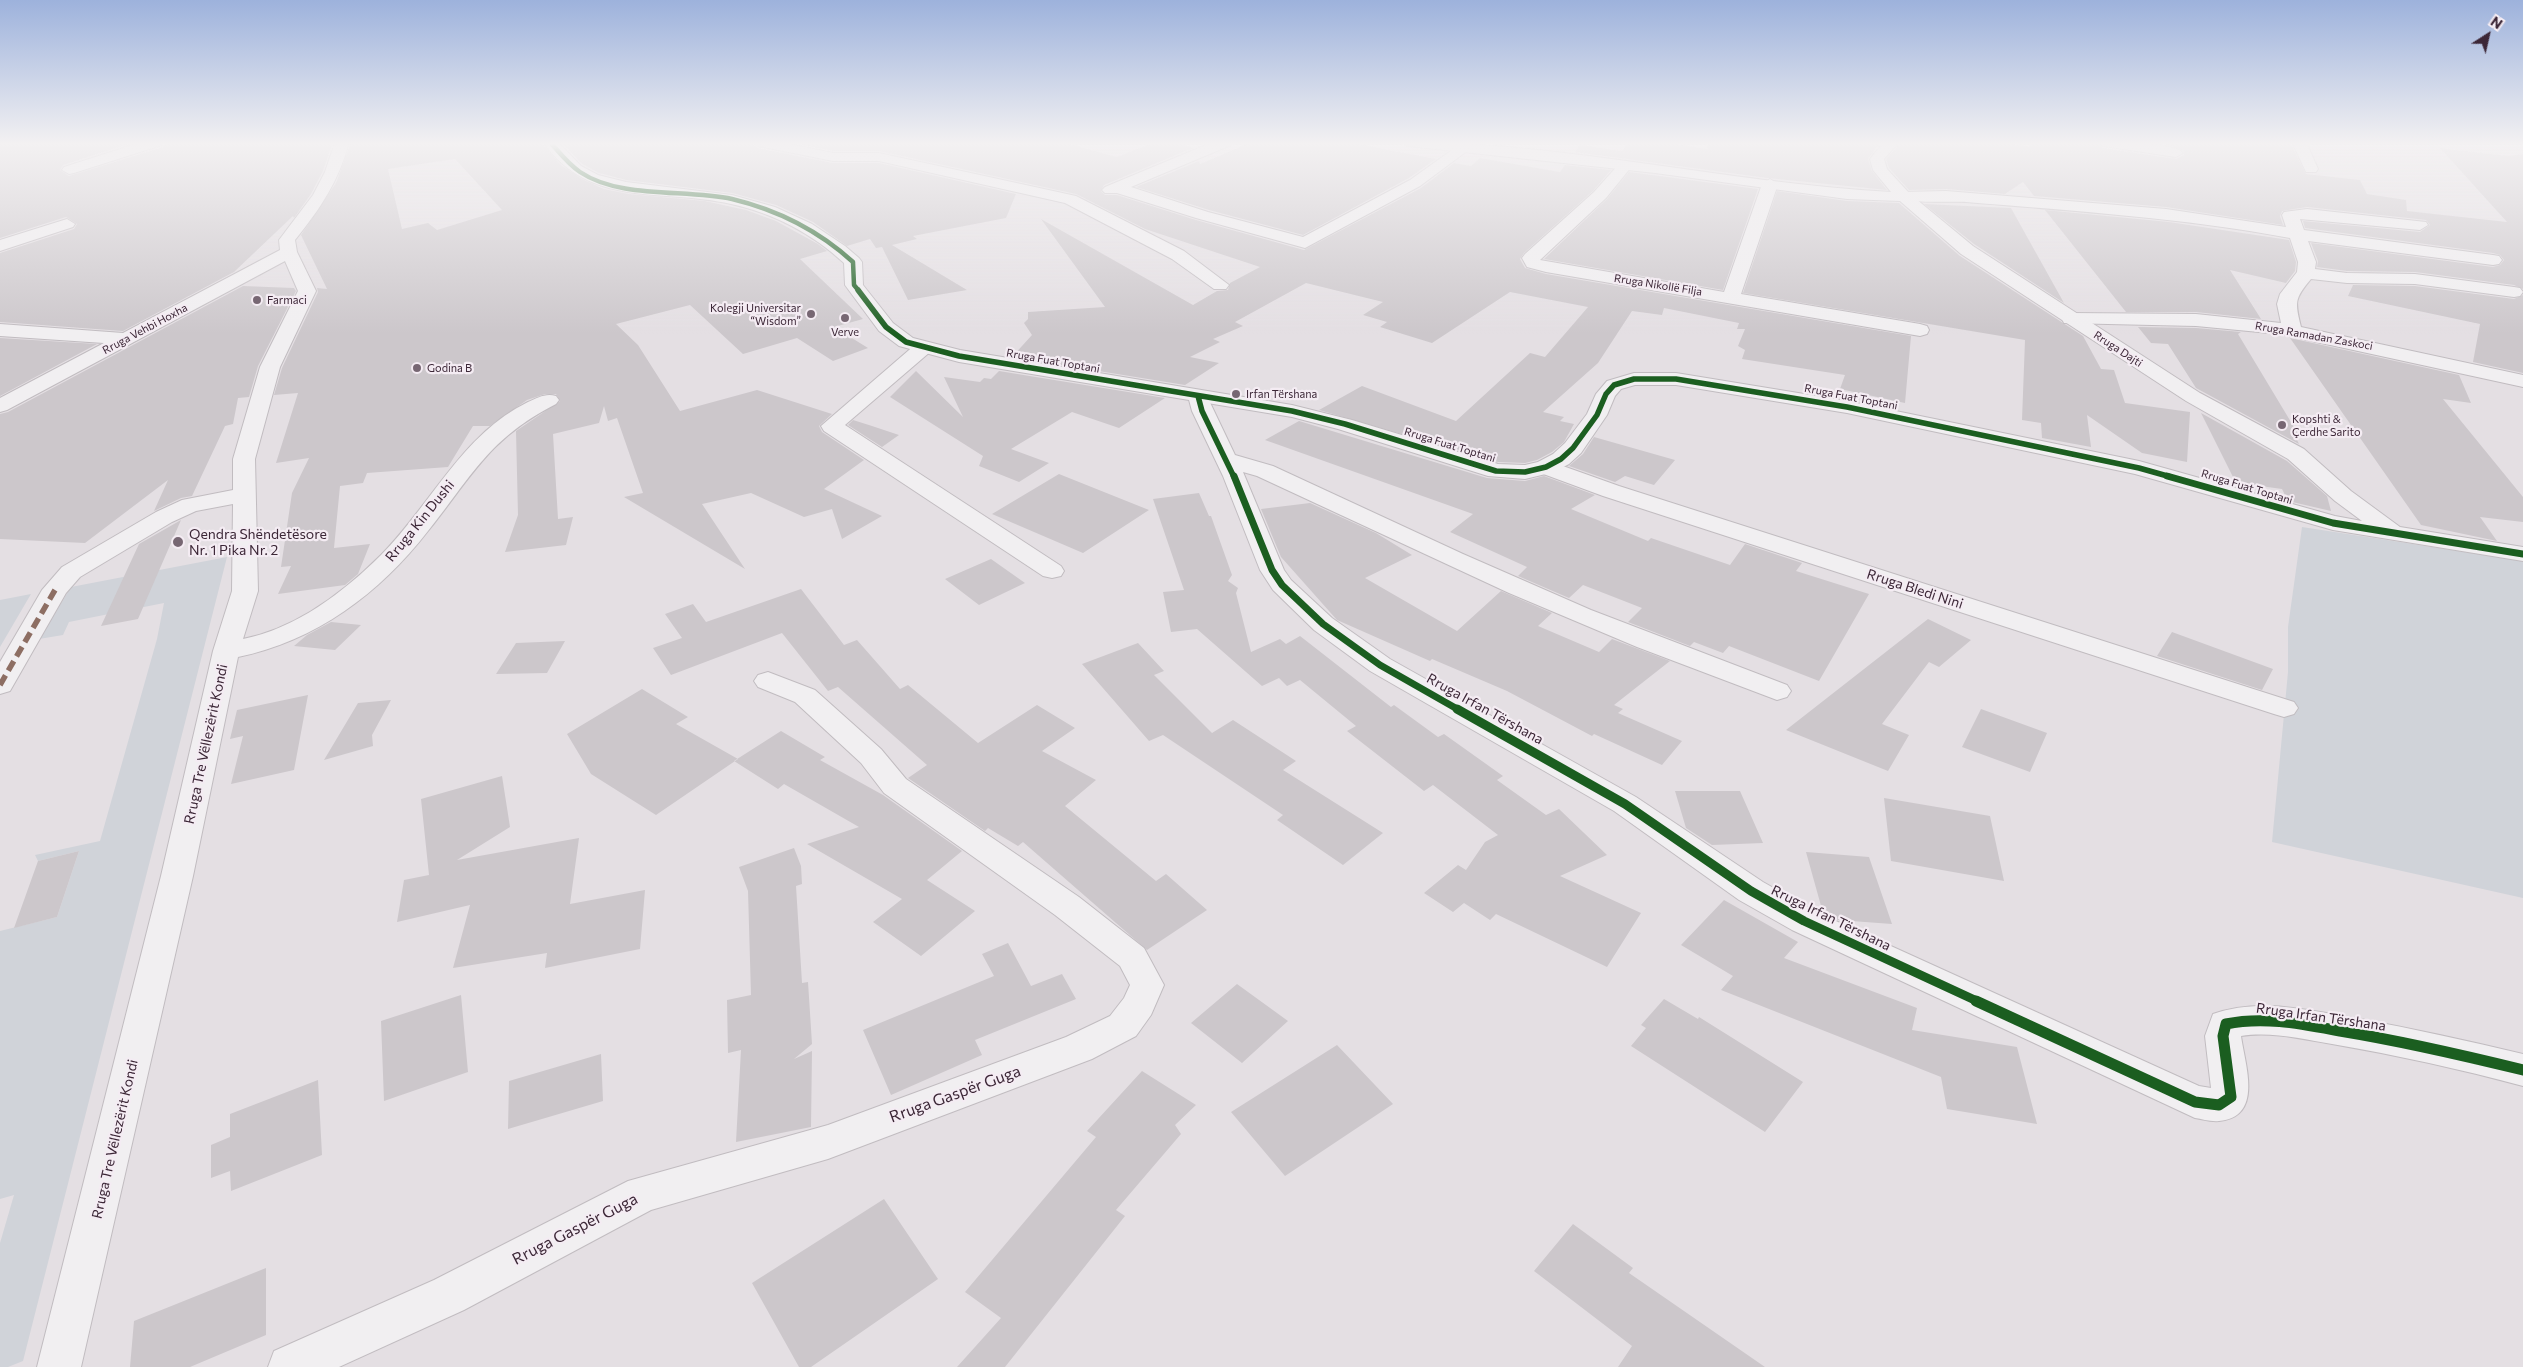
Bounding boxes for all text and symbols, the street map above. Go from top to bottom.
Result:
north arrow [2463,10,2513,60]
text: N [2488,12,2506,32]
street label: Rruga Nikollë Filja [1613,272,1703,298]
place label: Farmaci [267,293,307,307]
marker: Farmaci [251,294,263,306]
street label: Rruga Vehbi Hoxha [100,301,190,357]
place label: Kolegji Universitar “Wisdom” [710,301,801,327]
marker: Kolegji Universitar “Wisdom” [805,308,817,320]
marker: Verve [839,312,851,324]
street label: Rruga Ramadan Zaskoci [2254,319,2374,353]
place label: Verve [831,325,859,339]
street label: Rruga Dajti [2091,328,2145,370]
street label: Rruga Fuat Toptani [1005,346,1101,376]
place label: Godina B [427,361,472,375]
marker: Godina B [411,362,423,374]
street label: Rruga Fuat Toptani [1803,381,1899,413]
place label: Irfan Tërshana [1246,387,1317,401]
marker: Irfan Tërshana [1230,388,1242,400]
place label: Kopshti & Çerdhe Sarito [2292,412,2361,438]
marker: Kopshti & Çerdhe Sarito [2276,419,2288,431]
street label: Rruga Fuat Toptani [1403,425,1497,465]
street label: Rruga Fuat Toptani [2200,467,2294,507]
street label: Rruga Kin Dushi [382,477,458,565]
place label: Qendra Shëndetësore Nr. 1 Pika Nr. 2 [189,526,327,558]
marker: Qendra Shëndetësore Nr. 1 Pika Nr. 2 [171,535,185,549]
street label: Rruga Bledi Nini [1865,565,1965,613]
street label: Rruga Tre Vëllezërit Kondi [181,663,231,825]
street label: Rruga Irfan Tërshana [1424,670,1546,748]
street label: Rruga Irfan Tërshana [1768,882,1894,954]
street label: Rruga Irfan Tërshana [2255,1000,2387,1034]
street label: Rruga Tre Vëllezërit Kondi [88,1058,142,1220]
street label: Rruga Gaspër Guga [887,1061,1023,1127]
street label: Rruga Gaspër Guga [509,1189,641,1269]

